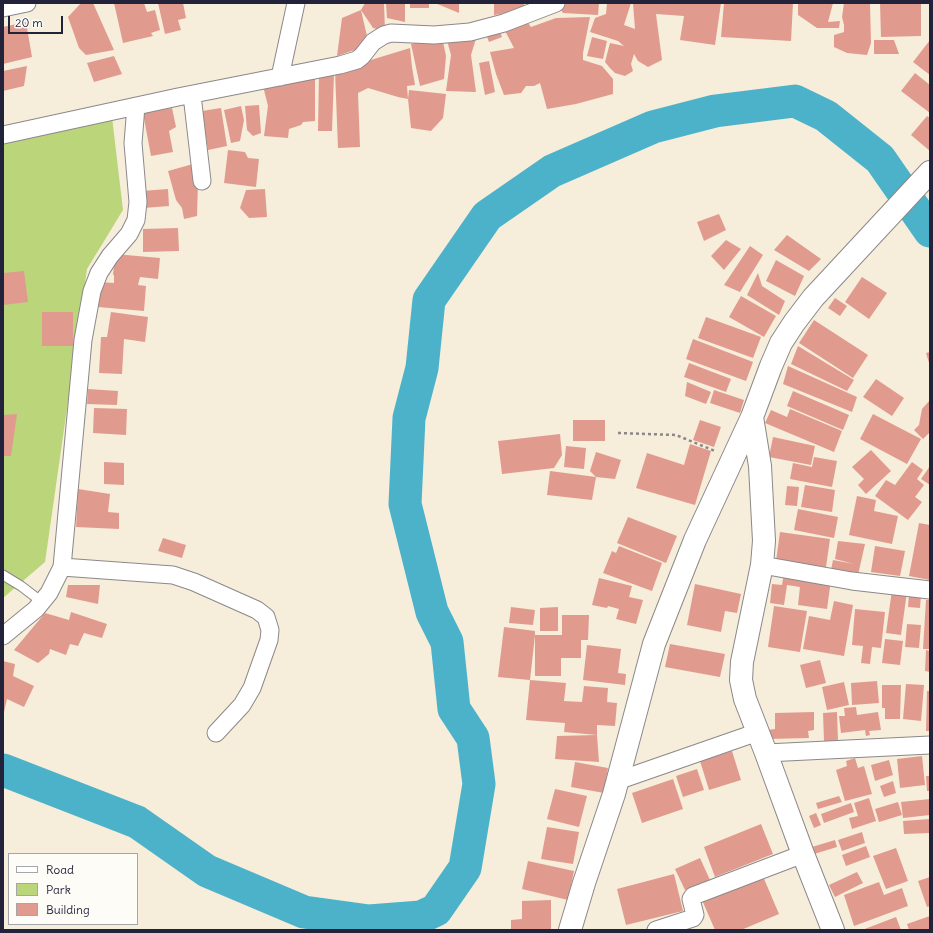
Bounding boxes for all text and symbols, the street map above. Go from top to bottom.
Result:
scale bar [10,8,65,34]
text: 20 m [15,15,43,30]
legend [8,853,138,925]
text: Road [46,862,74,877]
text: Park [46,882,71,897]
text: Building [46,902,90,917]

